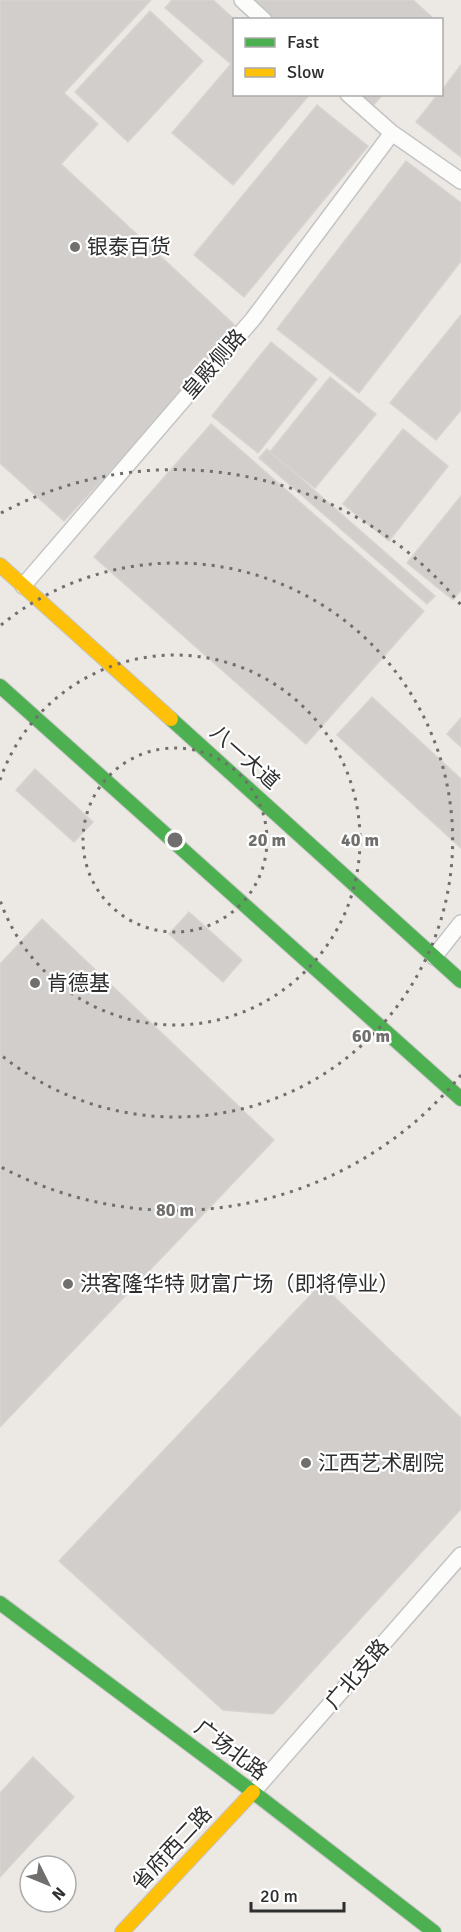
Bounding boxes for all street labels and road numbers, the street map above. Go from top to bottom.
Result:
street label: 皇殿侧路 [177,324,251,404]
street label: 八一大道 [205,719,285,795]
street label: 广北支路 [320,1634,394,1714]
street label: 广场北路 [190,1714,272,1786]
street label: 省府西二路 [127,1801,217,1895]

